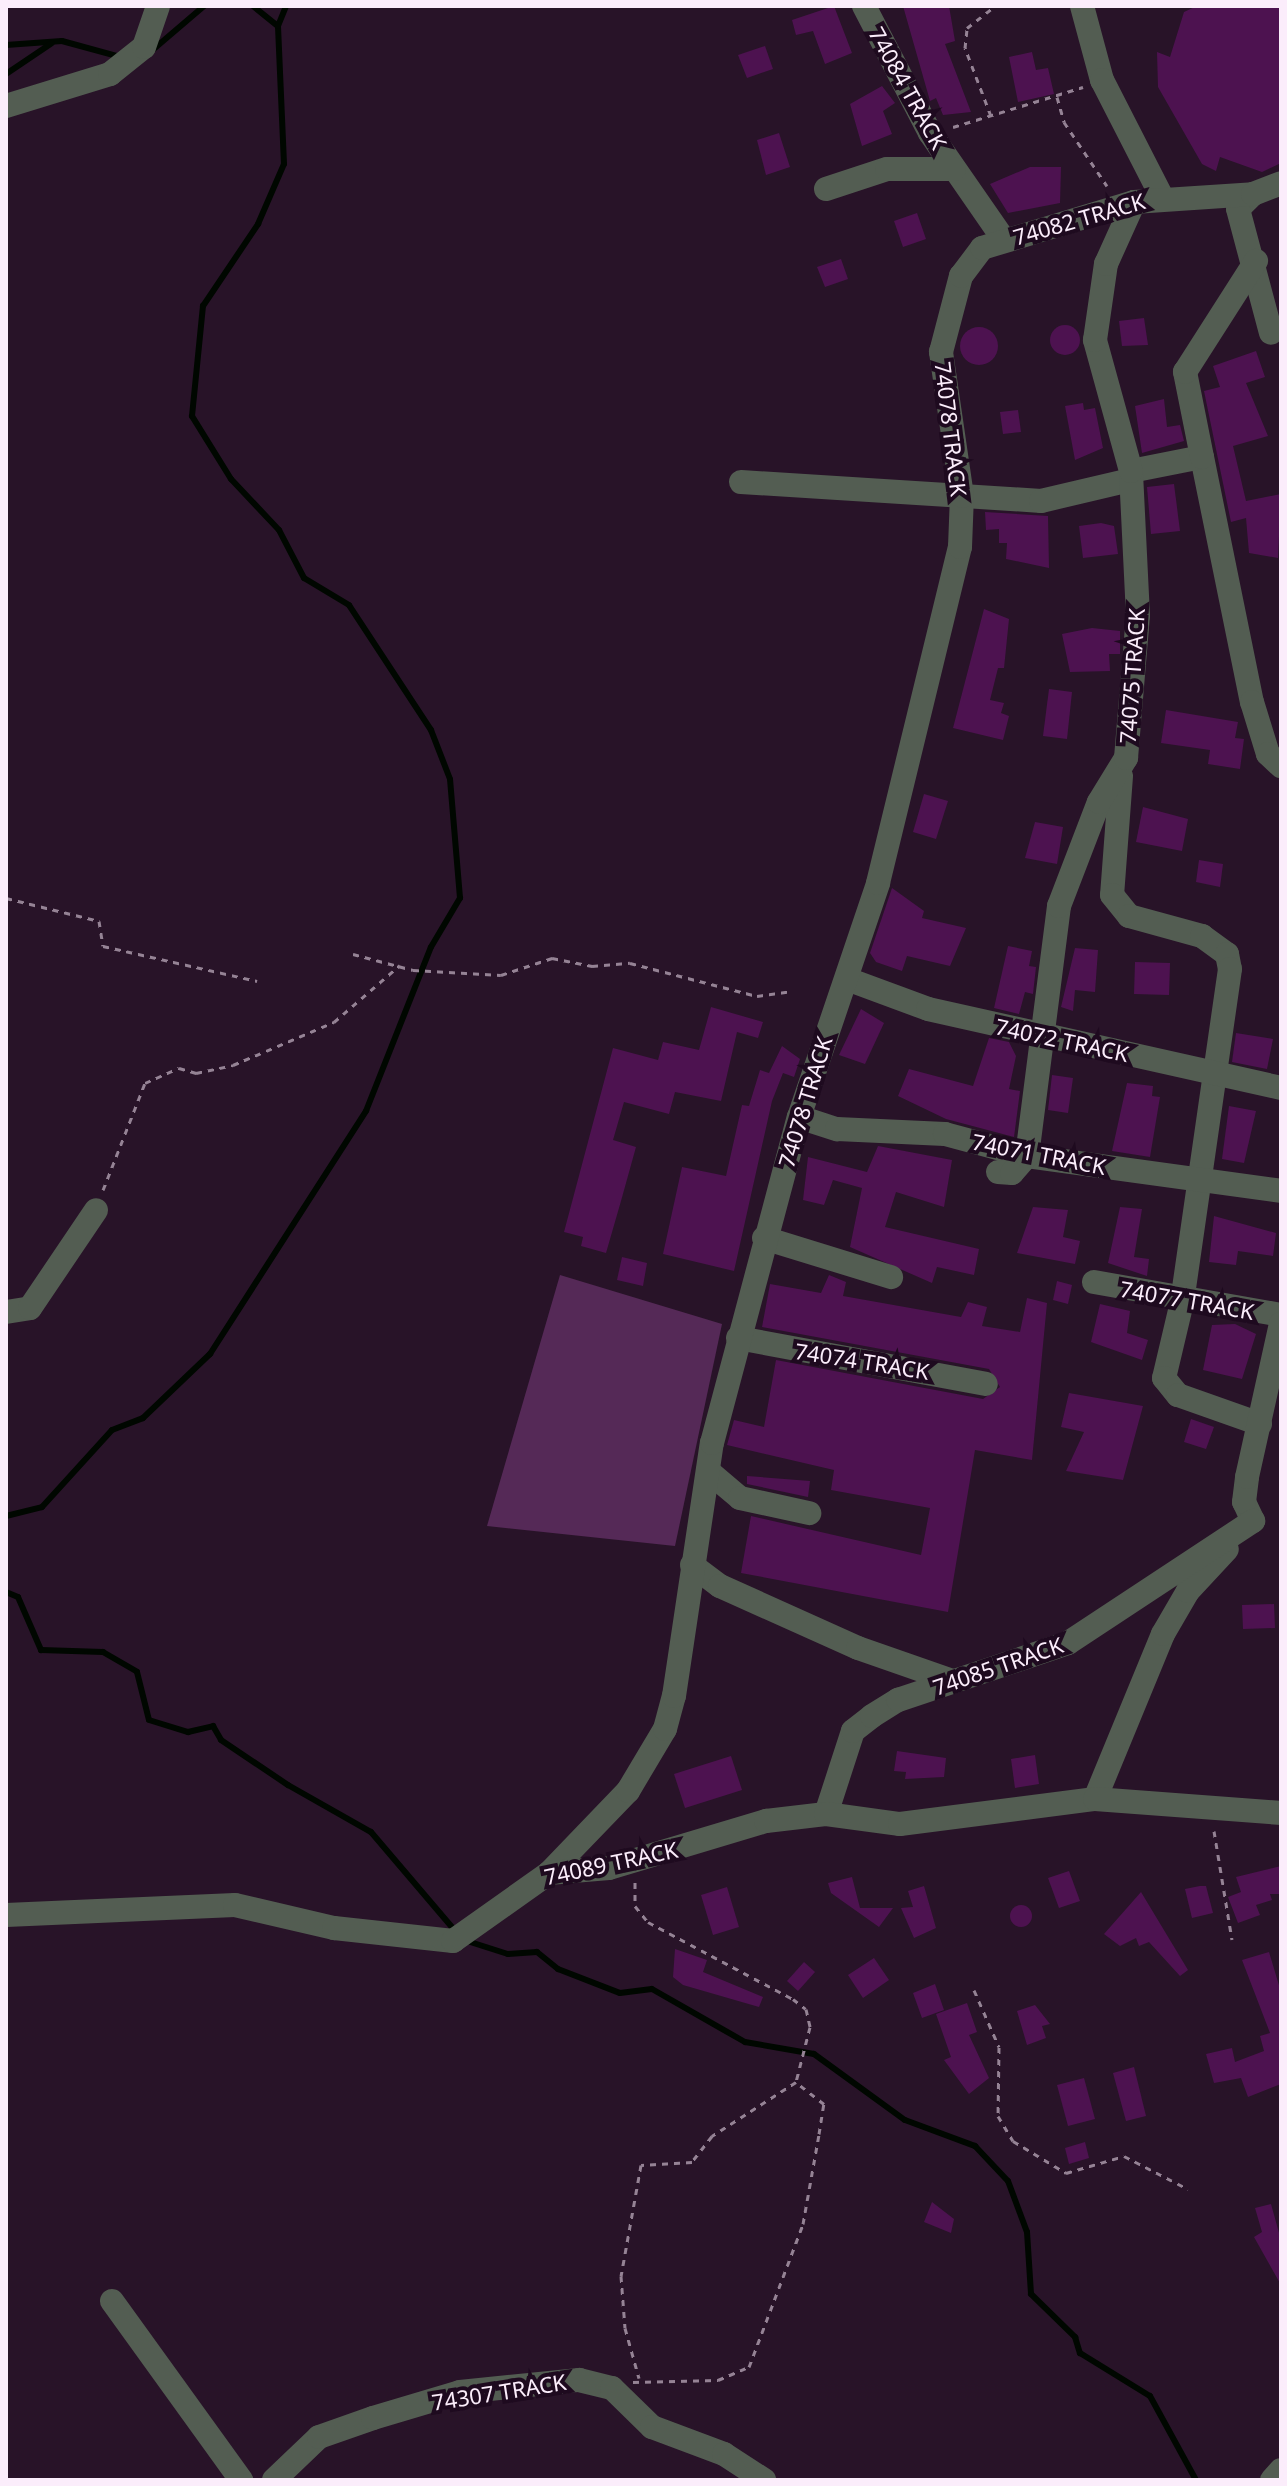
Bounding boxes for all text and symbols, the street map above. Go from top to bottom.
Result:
street label: 74084 TRACK [864,22,952,154]
street label: 74082 TRACK [1010,188,1148,250]
street label: 74078 TRACK [930,360,972,498]
street label: 74075 TRACK [1114,607,1150,745]
street label: 74072 TRACK [993,1013,1131,1067]
street label: 74078 TRACK [773,1033,837,1171]
street label: 74071 TRACK [970,1128,1108,1180]
street label: 74077 TRACK [1118,1275,1256,1325]
street label: 74074 TRACK [793,1337,931,1385]
street label: 74085 TRACK [930,1631,1066,1701]
street label: 74089 TRACK [542,1836,680,1890]
street label: 74307 TRACK [430,2368,568,2416]

